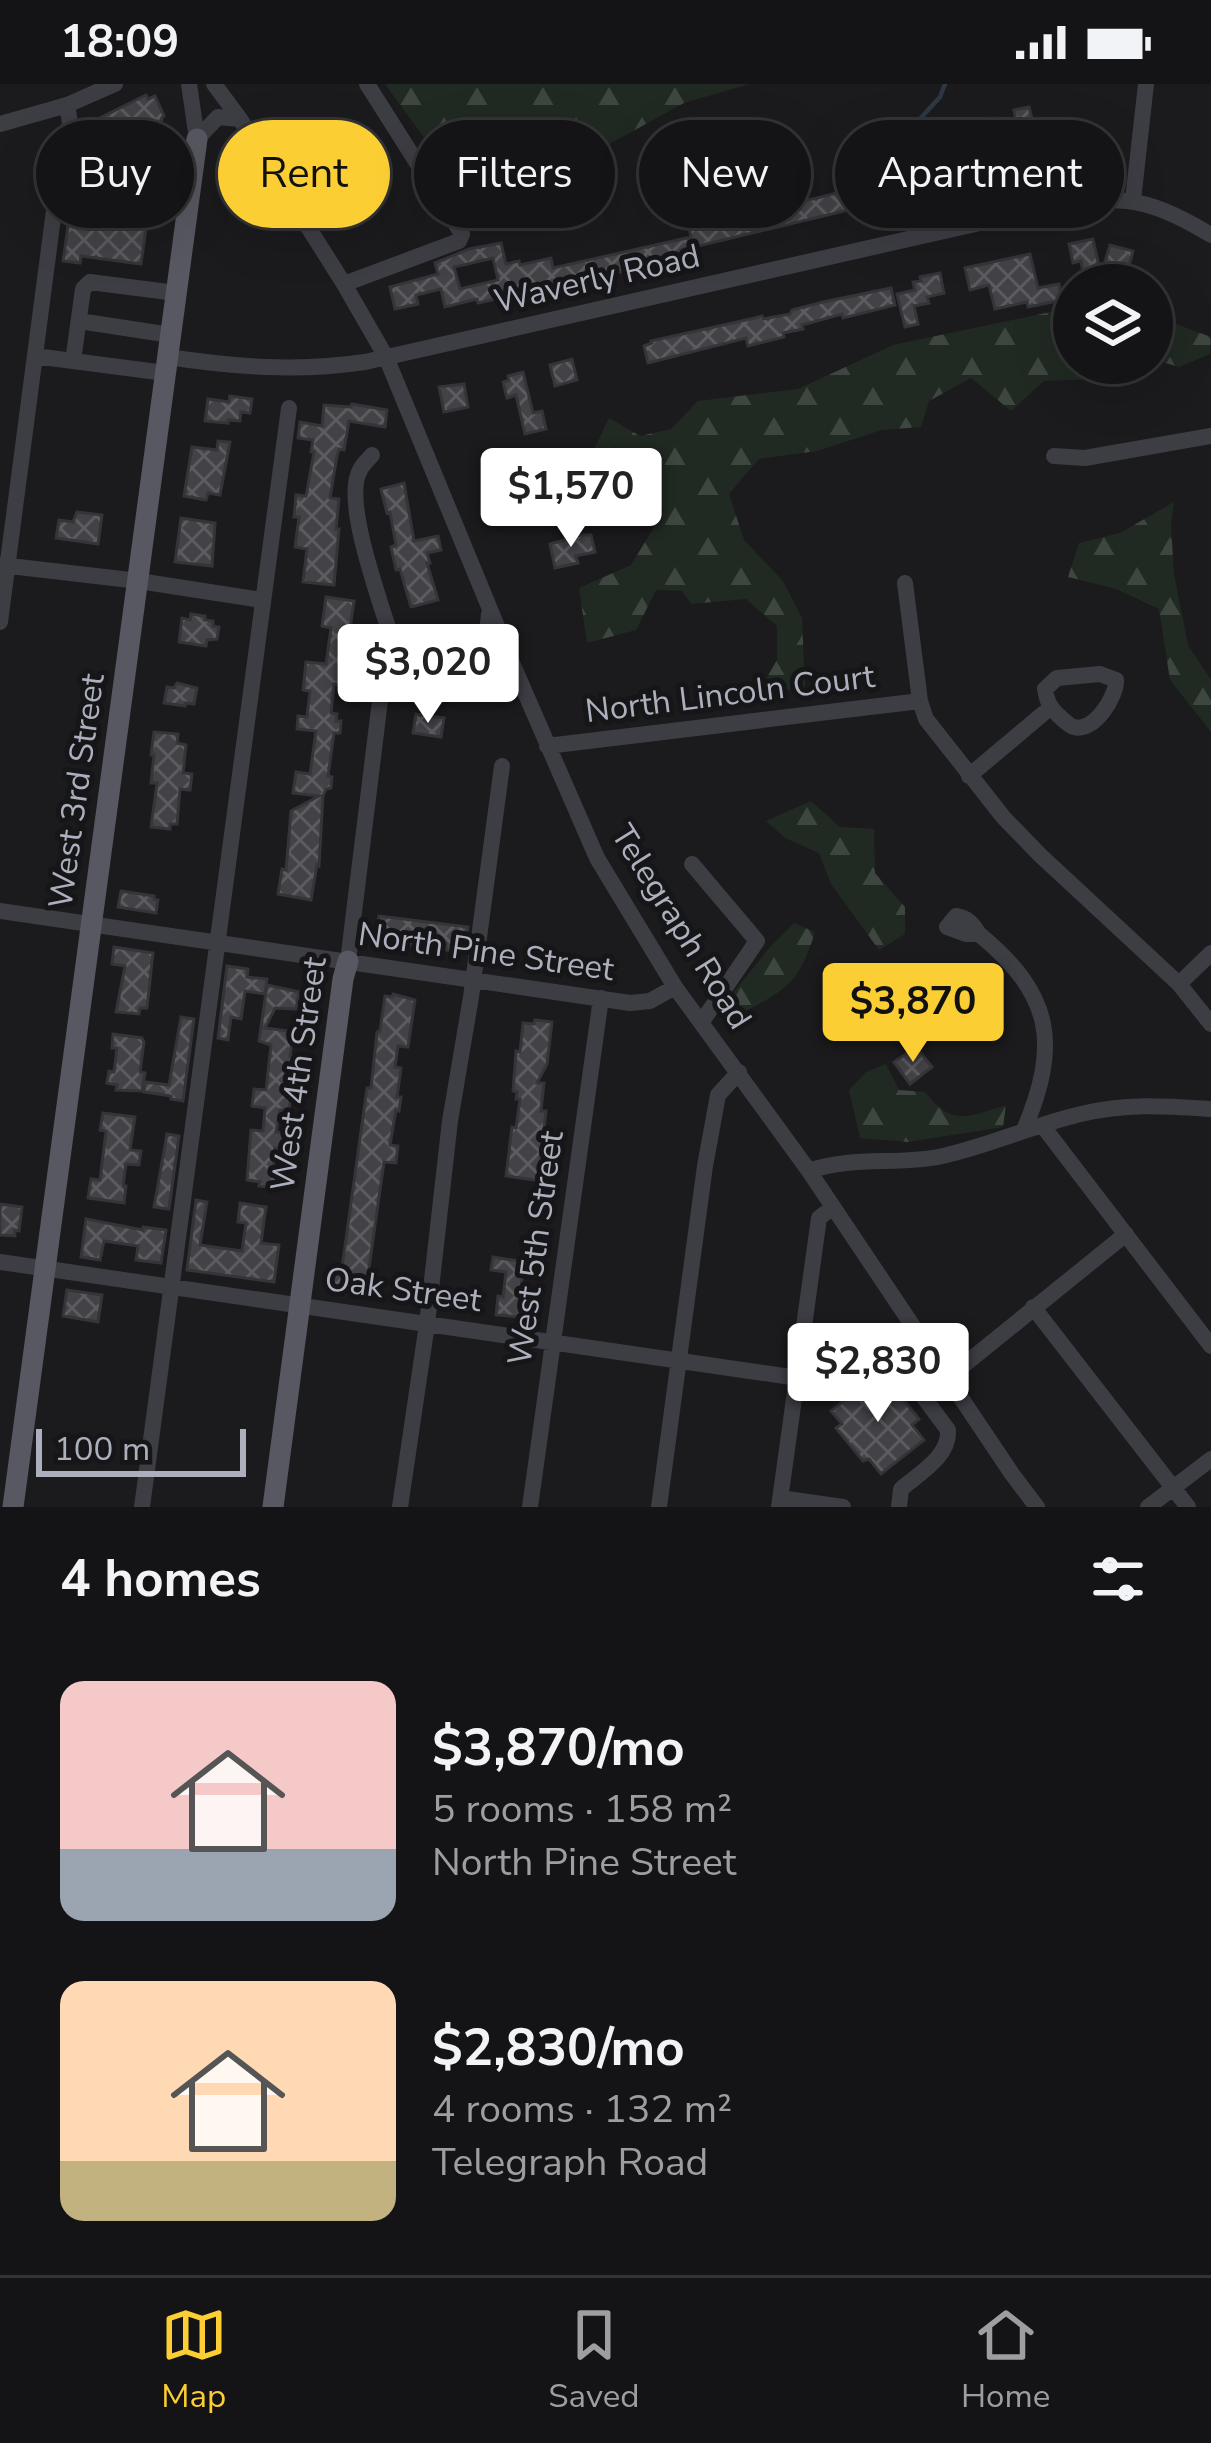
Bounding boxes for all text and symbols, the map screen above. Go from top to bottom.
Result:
text: 18:09 [60,12,179,73]
chip: Buy [36,120,194,228]
chip: Rent [218,120,390,228]
chip: Filters [414,120,615,228]
chip: New [639,120,811,228]
chip: Apartment [835,120,1124,228]
street label: Waverly Road [490,234,704,324]
map controls [1053,264,1173,384]
button: layers [1053,264,1173,384]
pin: $1,570 [473,448,669,550]
text: $1,570 [508,460,634,513]
pin: $3,020 [330,624,526,726]
text: $3,020 [365,636,491,689]
street label: North Lincoln Court [583,654,878,734]
street label: West 3rd Street [38,670,116,911]
street label: Telegraph Road [600,816,762,1038]
street label: North Pine Street [355,912,617,992]
street label: West 4th Street [260,953,338,1194]
pin: $3,870 [815,963,1011,1065]
text: $3,870 [850,975,976,1028]
street label: West 5th Street [497,1127,575,1368]
street label: Oak Street [322,1257,485,1323]
pin: $2,830 [780,1323,976,1425]
text: $2,830 [815,1335,941,1388]
scale bar [36,1423,246,1476]
text: 100 m [54,1427,150,1472]
text: 4 homes [60,1544,261,1614]
icon: filters [1085,1546,1151,1612]
text: $3,870/mo [432,1713,685,1783]
icon: home [156,1729,300,1873]
text: 5 rooms · 158 m² [432,1783,732,1836]
text: North Pine Street [432,1836,736,1889]
text: $2,830/mo [432,2013,685,2083]
icon: home [156,2029,300,2173]
text: 4 rooms · 132 m² [432,2083,732,2136]
text: Telegraph Road [432,2136,708,2189]
tab: Map [161,2302,227,2419]
tab: Saved [548,2302,639,2419]
tab: Home [961,2302,1050,2419]

